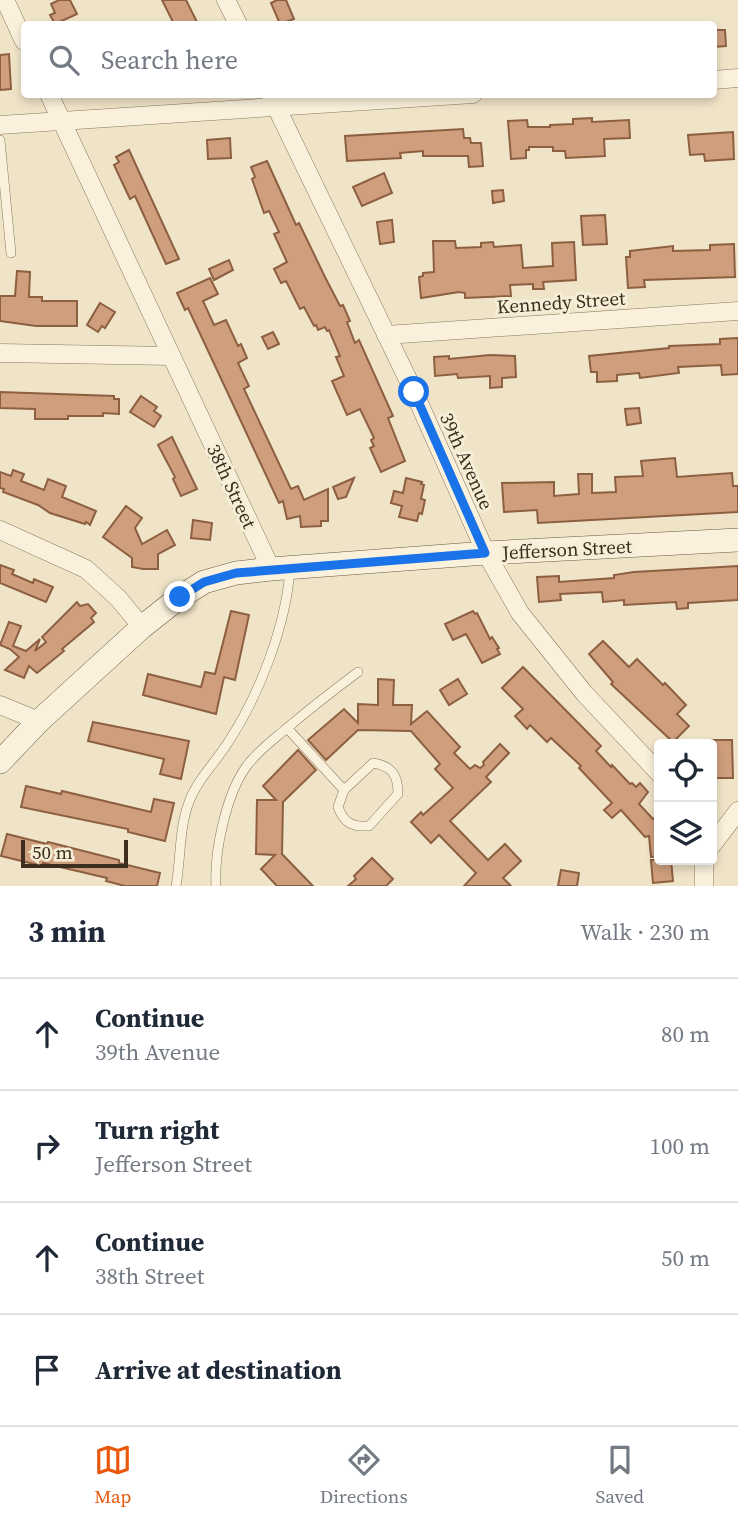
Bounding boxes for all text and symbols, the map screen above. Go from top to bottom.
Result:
search box [21,21,717,98]
icon: search [45,41,83,79]
text: Search here [101,42,238,78]
street label: Kennedy Street [496,284,627,319]
route start [398,376,429,407]
street label: 39th Avenue [434,408,500,514]
street label: 38th Street [201,440,263,533]
street label: Jefferson Street [501,533,633,565]
route end [164,581,195,612]
map controls [654,739,717,865]
button: locate [654,739,717,802]
button: layers [654,802,717,865]
scale bar [21,837,128,869]
text: 50 m [32,839,73,865]
text: 3 min [28,911,106,952]
text: Walk · 230 m [580,916,710,948]
text: Continue [95,1000,204,1036]
icon: ahead [28,1015,66,1053]
text: 80 m [661,1018,710,1050]
text: 39th Avenue [95,1036,220,1068]
text: Turn right [95,1112,219,1148]
icon: right [28,1127,66,1165]
text: 100 m [649,1130,710,1162]
text: Jefferson Street [95,1148,252,1180]
text: Continue [95,1224,204,1260]
icon: ahead [28,1239,66,1277]
text: 50 m [661,1242,710,1274]
text: 38th Street [95,1260,204,1292]
icon: arrive [28,1351,66,1389]
text: Arrive at destination [95,1352,342,1388]
tab: Map [94,1441,132,1509]
tab: Directions [320,1441,408,1509]
tab: Saved [595,1441,644,1509]

